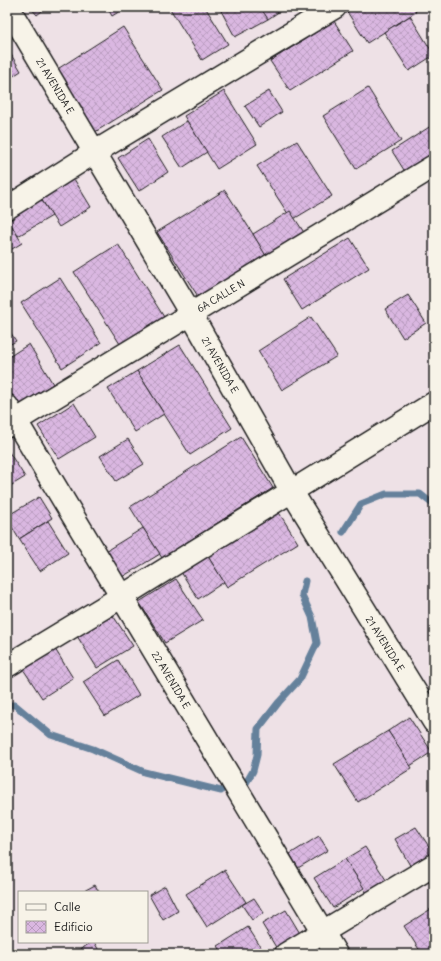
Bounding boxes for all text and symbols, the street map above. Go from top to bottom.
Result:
street label: 21 AVENIDA E [33,56,77,116]
street label: 6A CALLE N [195,277,247,315]
street label: 21 AVENIDA E [199,334,241,396]
street label: 21 AVENIDA E [363,614,407,674]
street label: 22 AVENIDA E [149,649,193,711]
legend [18,891,148,943]
text: Calle [54,899,81,914]
text: Edificio [54,919,93,934]

